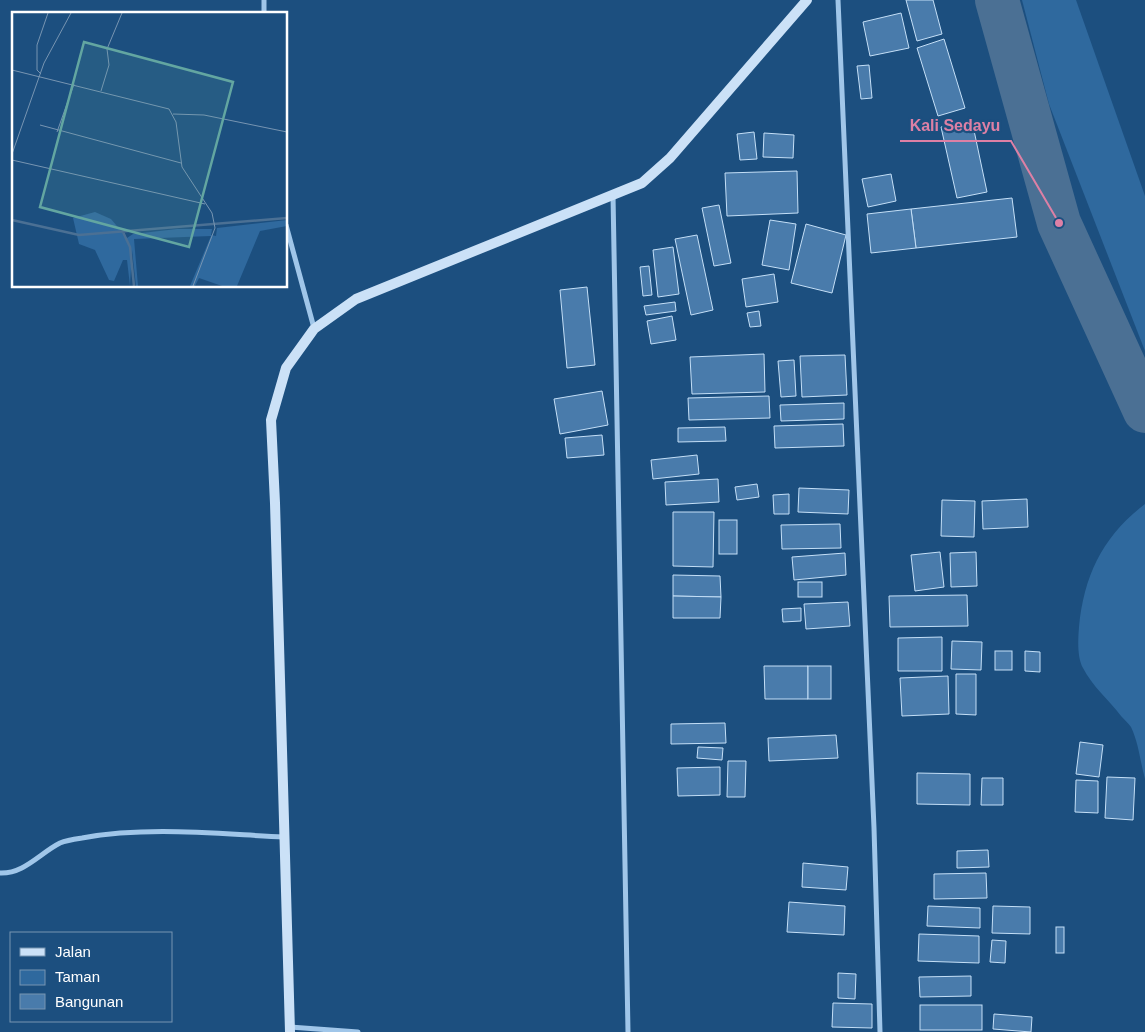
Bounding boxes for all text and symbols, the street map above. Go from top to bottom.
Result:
inset map [12,12,288,288]
callout: Kali Sedayu [900,110,1011,141]
text: Kali Sedayu [910,117,1000,134]
legend [10,932,172,1022]
text: Jalan [55,943,91,960]
text: Taman [55,968,100,985]
text: Bangunan [55,993,123,1010]

